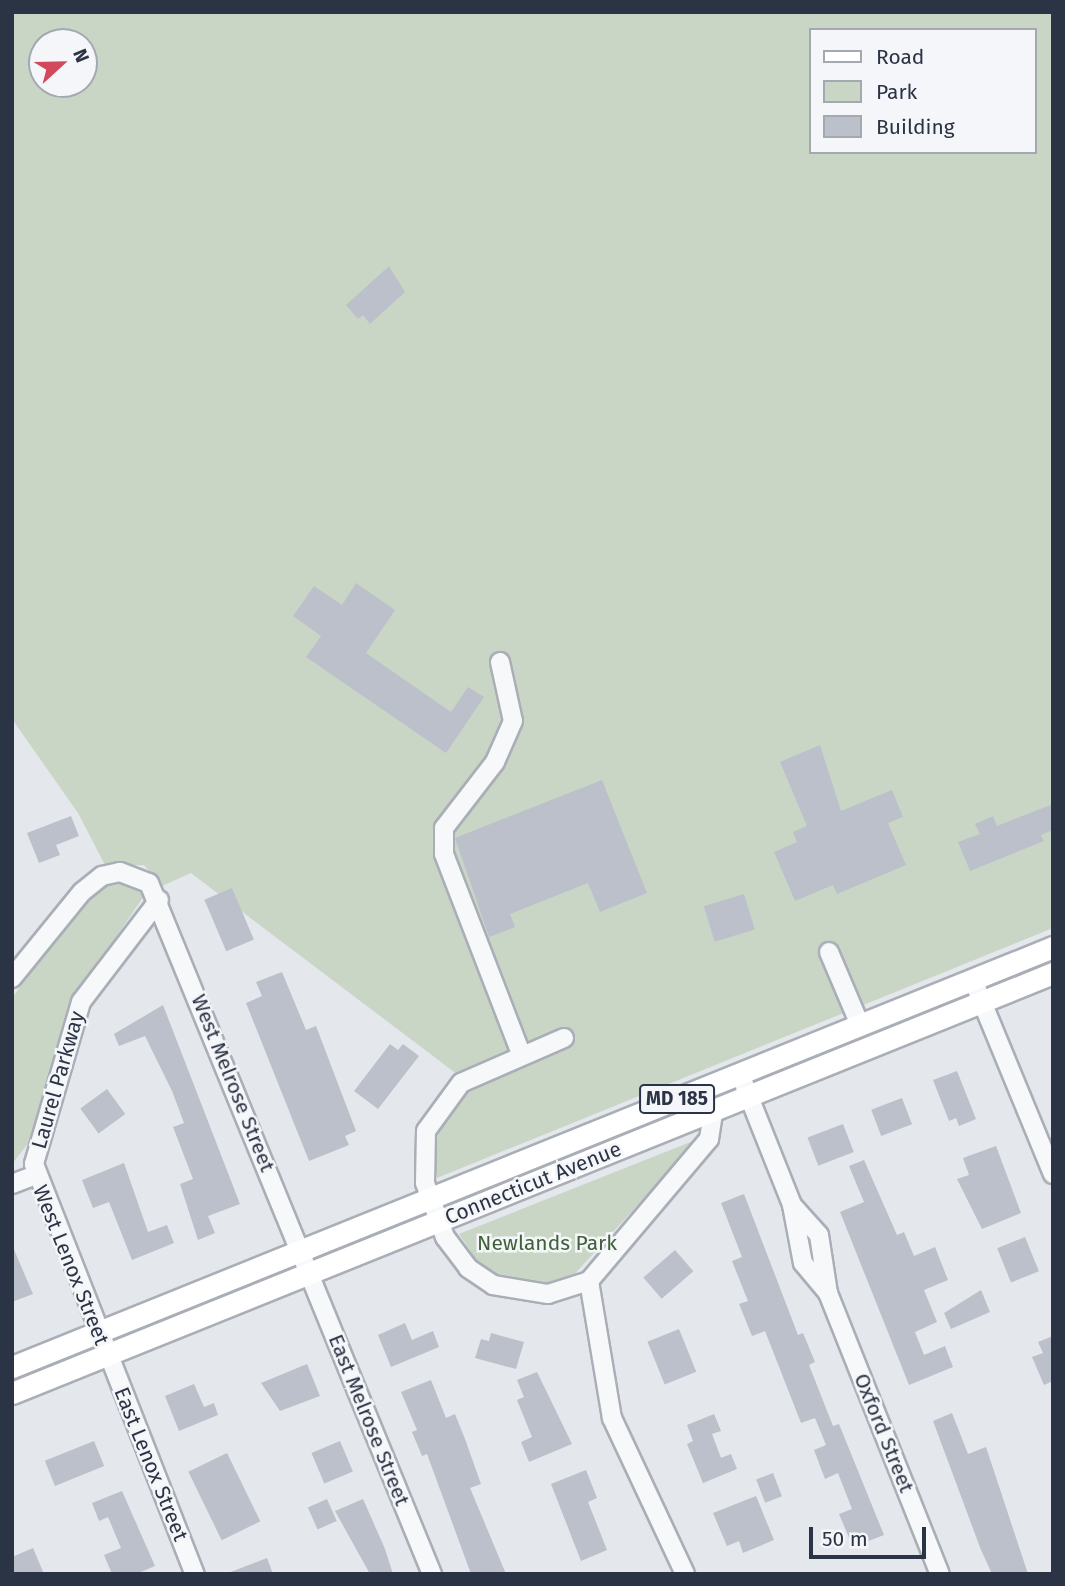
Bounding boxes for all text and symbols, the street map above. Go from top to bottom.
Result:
north arrow [28,28,98,98]
legend [810,28,1037,154]
text: Road [876,44,924,70]
text: N [68,46,94,66]
text: Park [876,79,917,105]
text: Building [876,114,955,140]
street label: West Melrose Street [186,991,280,1175]
street label: Laurel Parkway [26,1008,90,1152]
road number: MD 185 [638,1084,716,1114]
street label: Connecticut Avenue [441,1136,625,1230]
street label: West Lenox Street [27,1181,115,1349]
park label: Newlands Park [477,1230,617,1256]
street label: East Melrose Street [323,1331,415,1509]
street label: Oxford Street [849,1370,919,1496]
street label: East Lenox Street [109,1383,193,1545]
scale bar [813,1512,930,1556]
text: 50 m [822,1526,868,1552]

